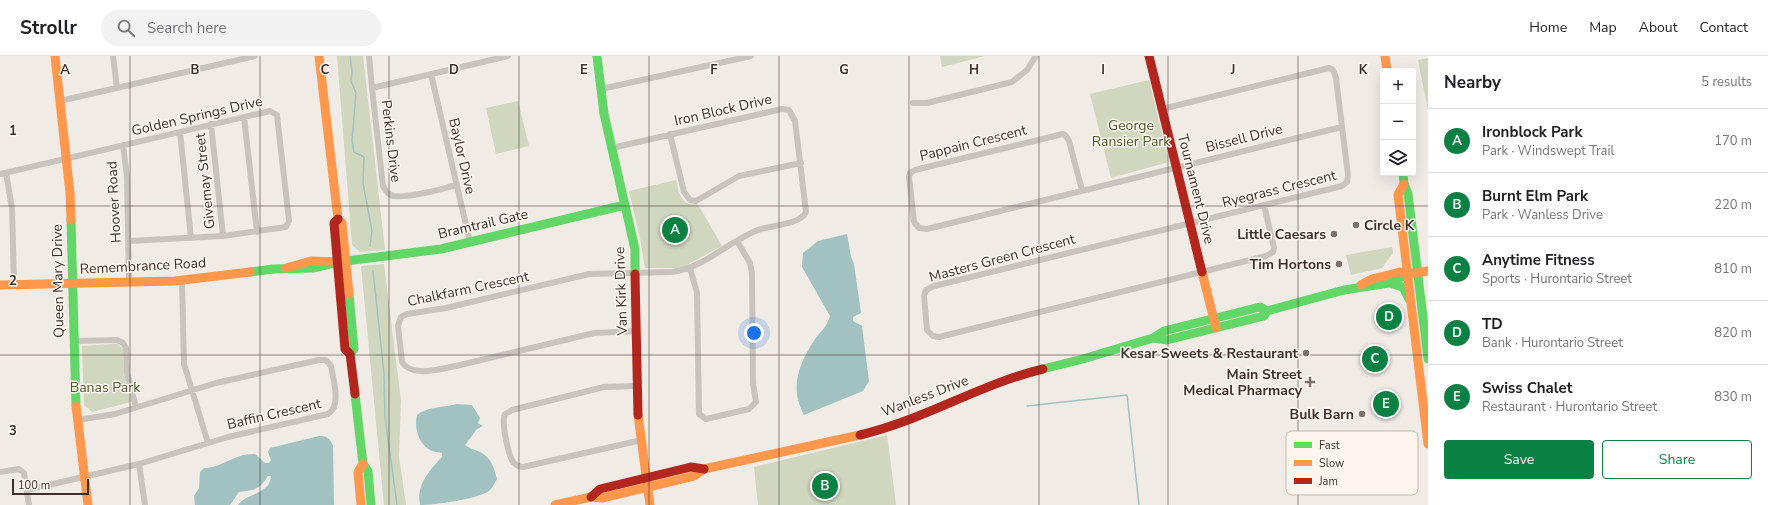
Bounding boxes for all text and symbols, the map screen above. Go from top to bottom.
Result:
search box [101,10,381,46]
text: Strollr [20,15,77,41]
icon: search [115,17,137,39]
text: Search here [147,18,227,38]
text: Home [1529,18,1567,37]
text: Map [1589,18,1617,37]
text: About [1639,18,1678,37]
text: Contact [1700,18,1748,37]
text: A [60,61,70,79]
text: B [191,61,200,79]
text: C [321,61,330,79]
text: D [449,61,459,79]
text: E [580,61,588,79]
text: F [710,61,718,79]
text: G [839,61,849,79]
text: H [969,61,979,79]
text: I [1101,61,1105,79]
text: J [1230,61,1235,79]
text: K [1359,61,1368,79]
map controls [1380,68,1416,176]
button: + [1380,68,1416,104]
text: Nearby [1444,71,1501,94]
text: 5 results [1701,73,1752,91]
street label: Iron Block Drive [672,90,774,130]
street label: Golden Springs Drive [130,92,264,140]
street label: Perkins Drive [377,99,405,183]
button: − [1380,104,1416,140]
street label: Baylor Drive [444,116,480,196]
park label: George Ransier Park [1092,116,1171,151]
street label: Bissell Drive [1204,119,1284,157]
street label: Pappain Crescent [918,120,1029,165]
text: 1 [9,122,17,140]
text: Ironblock Park [1482,122,1582,142]
street label: Givemay Street [191,132,219,230]
street label: Tournament Drive [1173,132,1219,246]
text: A [1452,132,1462,150]
text: 170 m [1714,132,1752,150]
button: layers [1380,140,1416,176]
text: Park · Windswept Trail [1482,142,1614,160]
street label: Hoover Road [102,161,126,243]
street label: Ryegrass Crescent [1220,166,1338,212]
text: Burnt Elm Park [1482,186,1588,206]
text: B [1453,196,1461,214]
text: 220 m [1714,196,1752,214]
street label: Bramtrail Gate [436,204,530,244]
text: Park · Wanless Drive [1482,206,1603,224]
pin: A [662,215,688,245]
place label: Circle K [1364,216,1415,235]
marker: Circle K [1351,220,1361,230]
street label: Queen Mary Drive [48,224,68,338]
place label: Little Caesars [1237,225,1326,244]
street label: Masters Green Crescent [927,229,1077,287]
marker: Little Caesars [1329,229,1339,239]
street label: Van Kirk Drive [610,246,632,337]
text: Anytime Fitness [1482,250,1594,270]
street label: Remembrance Road [79,253,207,279]
place label: Tim Hortons [1250,255,1331,274]
marker: Tim Hortons [1334,259,1344,269]
text: C [1453,260,1461,278]
text: 810 m [1714,260,1752,278]
street label: Chalkfarm Crescent [406,267,531,311]
text: Sports · Hurontario Street [1482,270,1632,288]
text: 2 [9,272,17,290]
pin: D [1376,302,1402,332]
text: TD [1482,314,1503,334]
your location [744,323,764,343]
text: D [1452,324,1462,342]
text: 820 m [1714,324,1752,342]
text: Bank · Hurontario Street [1482,334,1623,352]
place label: Kesar Sweets & Restaurant [1120,344,1299,363]
pin: C [1362,344,1388,374]
marker: Kesar Sweets & Restaurant [1301,348,1311,358]
place label: Main Street Medical Pharmacy [1183,365,1303,400]
street label: Wanless Drive [879,371,971,421]
marker: Main Street Medical Pharmacy [1305,377,1315,387]
park label: Banas Park [70,378,141,397]
text: Swiss Chalet [1482,378,1572,398]
text: E [1453,388,1461,406]
text: 830 m [1714,388,1752,406]
pin: E [1373,389,1399,419]
street label: Baffin Crescent [225,394,323,434]
text: Restaurant · Hurontario Street [1482,398,1657,416]
place label: Bulk Barn [1290,405,1354,424]
marker: Bulk Barn [1357,409,1367,419]
text: 3 [9,422,17,440]
legend [1286,431,1418,495]
text: Fast [1319,438,1340,453]
button: Save [1444,440,1594,479]
button: Share [1602,440,1752,479]
text: Slow [1319,456,1344,471]
pin: B [812,471,838,501]
text: Jam [1318,474,1338,489]
scale bar [12,477,89,496]
text: 100 m [18,478,50,493]

